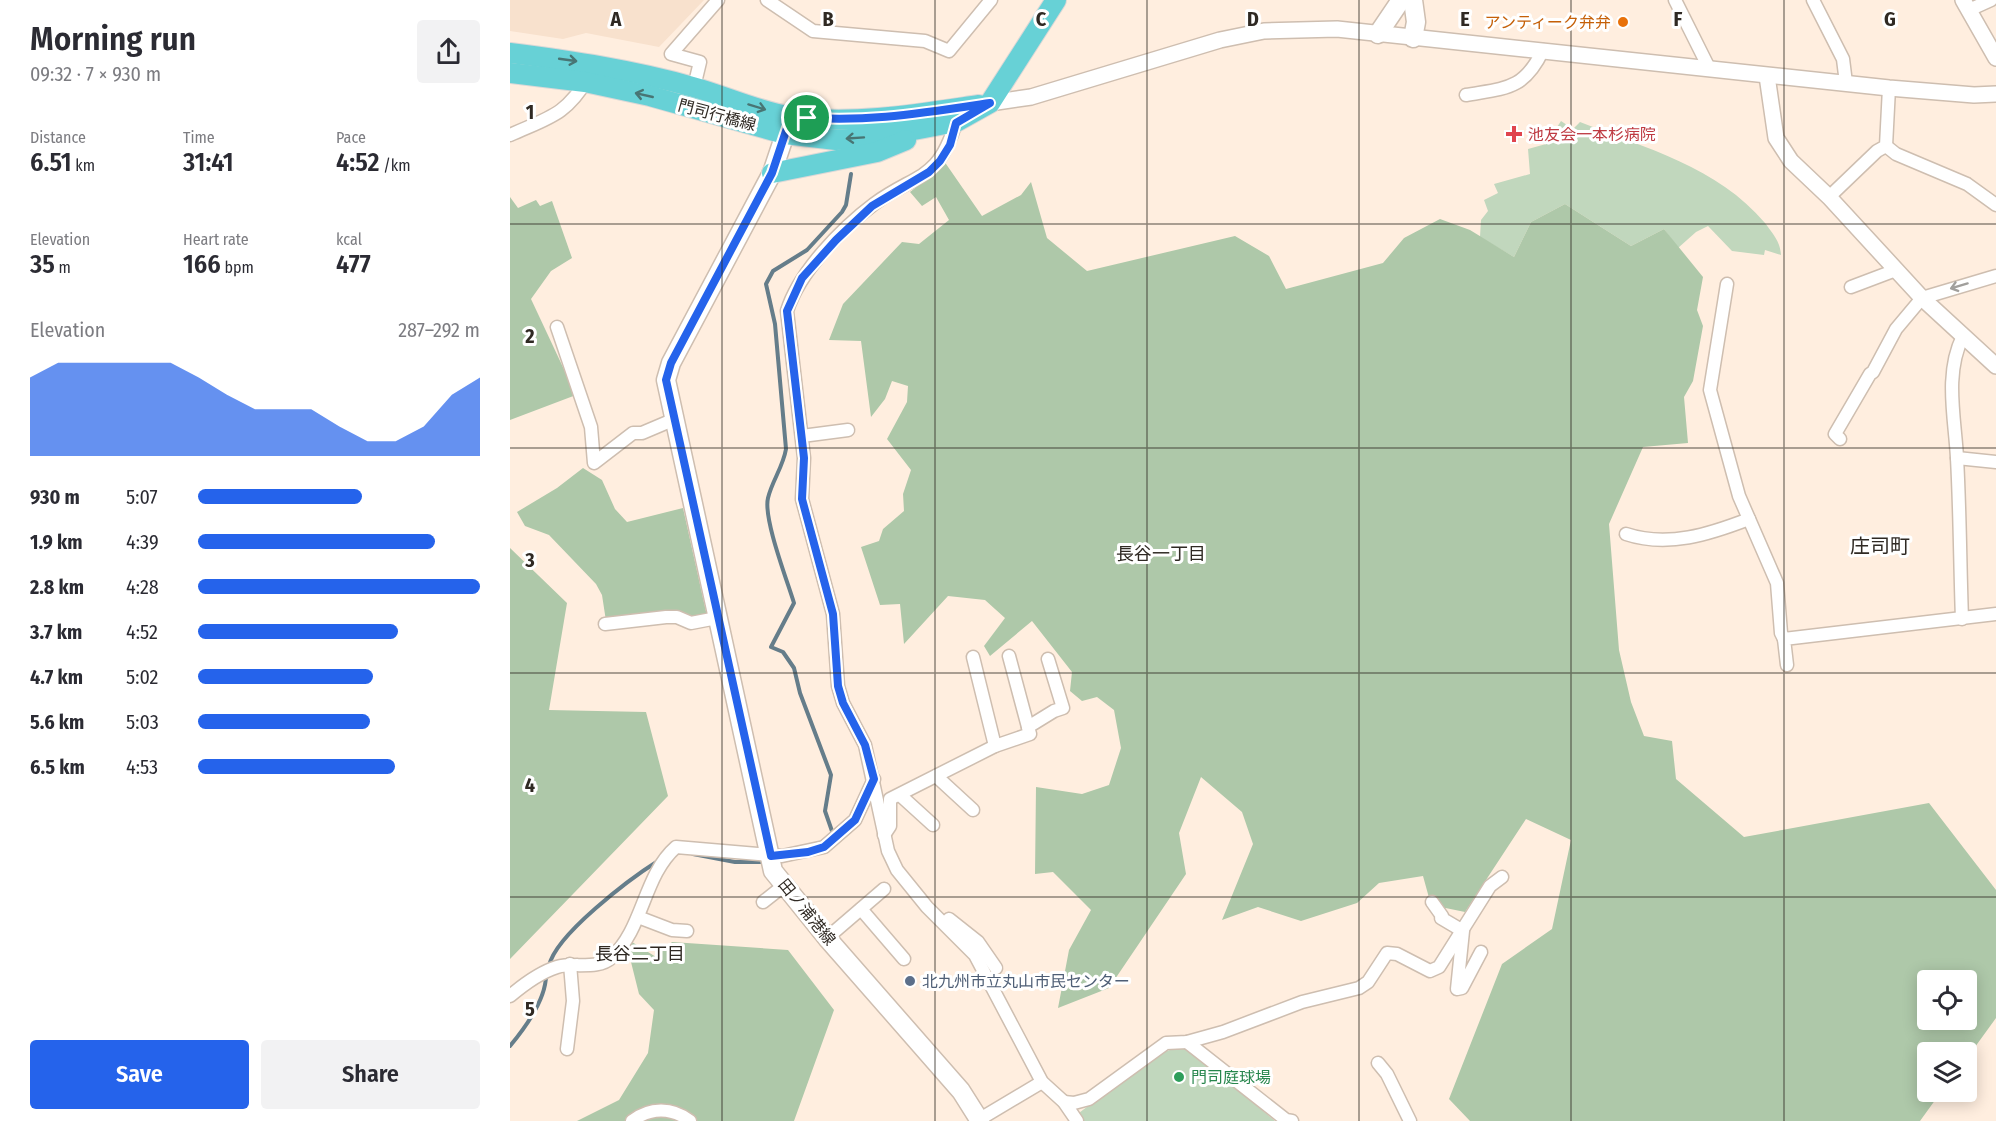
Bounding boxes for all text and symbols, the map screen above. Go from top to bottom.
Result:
text: A [610,7,623,31]
text: B [822,7,834,31]
text: C [1036,7,1047,31]
text: D [1247,7,1259,31]
text: E [1460,7,1470,31]
text: F [1674,7,1683,31]
text: G [1884,7,1896,31]
place label: アンティーク弁弁 [1485,13,1611,32]
marker: アンティーク弁弁 [1616,15,1630,29]
text: Morning run [30,19,196,59]
button: share [417,20,480,83]
one-way arrow [558,55,577,66]
text: 09:32 · 7 × 930 m [30,62,161,86]
one-way arrow [635,89,655,100]
pin [781,92,832,143]
street label: 門司行橋線 [676,95,758,135]
text: 1 [526,100,534,124]
icon: arrive [790,101,823,134]
one-way arrow [747,102,766,113]
marker: 池友会一本杉病院 [1505,125,1523,143]
place label: 池友会一本杉病院 [1528,125,1656,144]
text: Distance [30,128,86,147]
text: Time [183,128,215,147]
text: Pace [336,128,366,147]
one-way arrow [845,133,865,144]
text: 6.51 [30,147,72,178]
text: 31:41 [183,147,234,178]
text: 4:52 [336,147,379,178]
text: km [72,156,95,175]
text: /km [379,156,410,175]
text: Elevation [30,230,90,249]
text: Heart rate [183,230,249,249]
text: kcal [336,230,362,249]
text: 35 [30,249,55,280]
text: 166 [183,249,221,280]
text: 477 [336,249,371,280]
text: m [55,258,71,277]
text: bpm [221,258,254,277]
one-way arrow [1950,281,1969,292]
text: Elevation [30,318,105,342]
text: 287–292 m [398,318,480,342]
text: 2 [524,324,535,348]
text: 930 m [30,485,80,509]
text: 5:07 [126,485,158,509]
text: 1.9 km [30,530,83,554]
text: 4:39 [126,530,159,554]
district label: 庄司町 [1850,534,1910,558]
district label: 長谷一丁目 [1116,543,1206,565]
text: 3 [524,548,535,572]
text: 2.8 km [30,575,84,599]
text: 4:28 [126,575,159,599]
text: 3.7 km [30,620,82,644]
text: 4:52 [126,620,158,644]
text: 4.7 km [30,665,83,689]
text: 5:02 [126,665,158,689]
text: 5.6 km [30,710,84,734]
text: 5:03 [126,710,159,734]
text: 6.5 km [30,755,85,779]
text: 4:53 [126,755,158,779]
text: 4 [525,773,535,797]
street label: 田ノ浦港線 [774,875,840,949]
district label: 長谷二丁目 [595,943,685,965]
map controls [1917,970,1977,1102]
button: locate [1917,970,1977,1030]
place label: 北九州市立丸山市民センター [922,972,1130,991]
marker: 北九州市立丸山市民センター [903,974,917,988]
text: 5 [525,997,535,1021]
button: Save [30,1040,249,1109]
button: Share [261,1040,480,1109]
button: layers [1917,1042,1977,1102]
place label: 門司庭球場 [1191,1068,1271,1087]
marker: 門司庭球場 [1172,1070,1186,1084]

